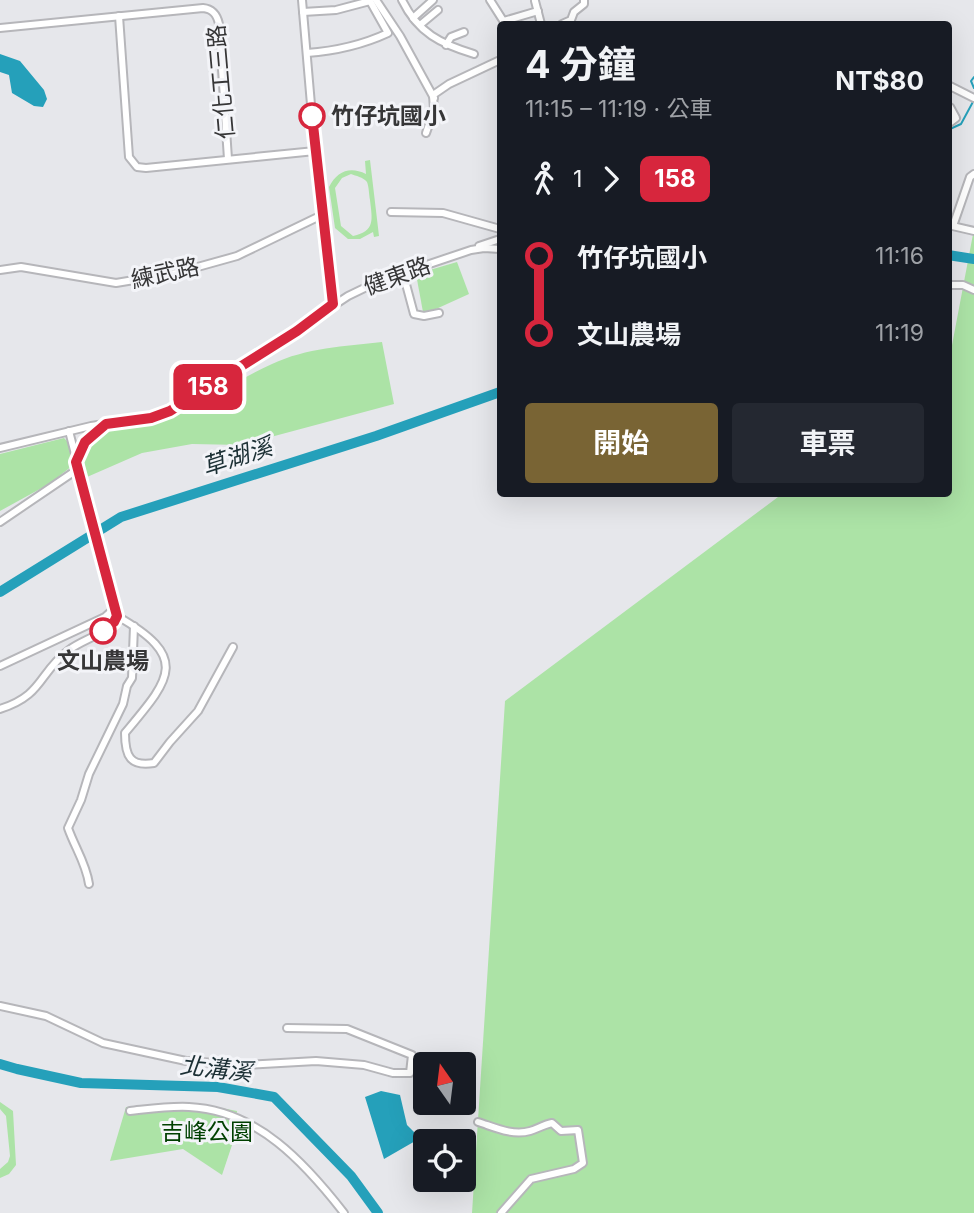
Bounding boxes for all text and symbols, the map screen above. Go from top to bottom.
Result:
street label: 仁化工三路 [202,23,240,141]
text: 4 分鐘 [525,41,636,87]
text: NT$80 [835,65,924,96]
text: 11:15 – 11:19 · 公車 [525,95,713,123]
place label: 竹仔坑國小 [331,102,446,130]
marker: 竹仔坑國小 [299,103,325,129]
icon: walk [525,160,563,198]
icon: forward [592,160,630,198]
text: 158 [654,164,696,193]
text: 1 [573,165,582,193]
text: 竹仔坑國小 [577,242,707,273]
text: 11:16 [875,242,924,270]
street label: 健東路 [360,251,434,301]
street label: 練武路 [128,252,202,294]
text: 文山農場 [577,319,681,350]
text: 11:19 [875,319,924,347]
line badge: 158 [168,364,248,410]
text: 158 [187,372,229,401]
button: 開始 [525,403,718,483]
button: 車票 [732,403,924,483]
water label: 草湖溪 [198,431,278,481]
marker: 文山農場 [90,618,116,644]
place label: 文山農場 [57,647,149,675]
water label: 北溝溪 [179,1050,256,1087]
north arrow [413,1052,476,1115]
map controls [413,1052,476,1192]
park label: 吉峰公園 [161,1118,253,1146]
button: locate [413,1129,476,1192]

